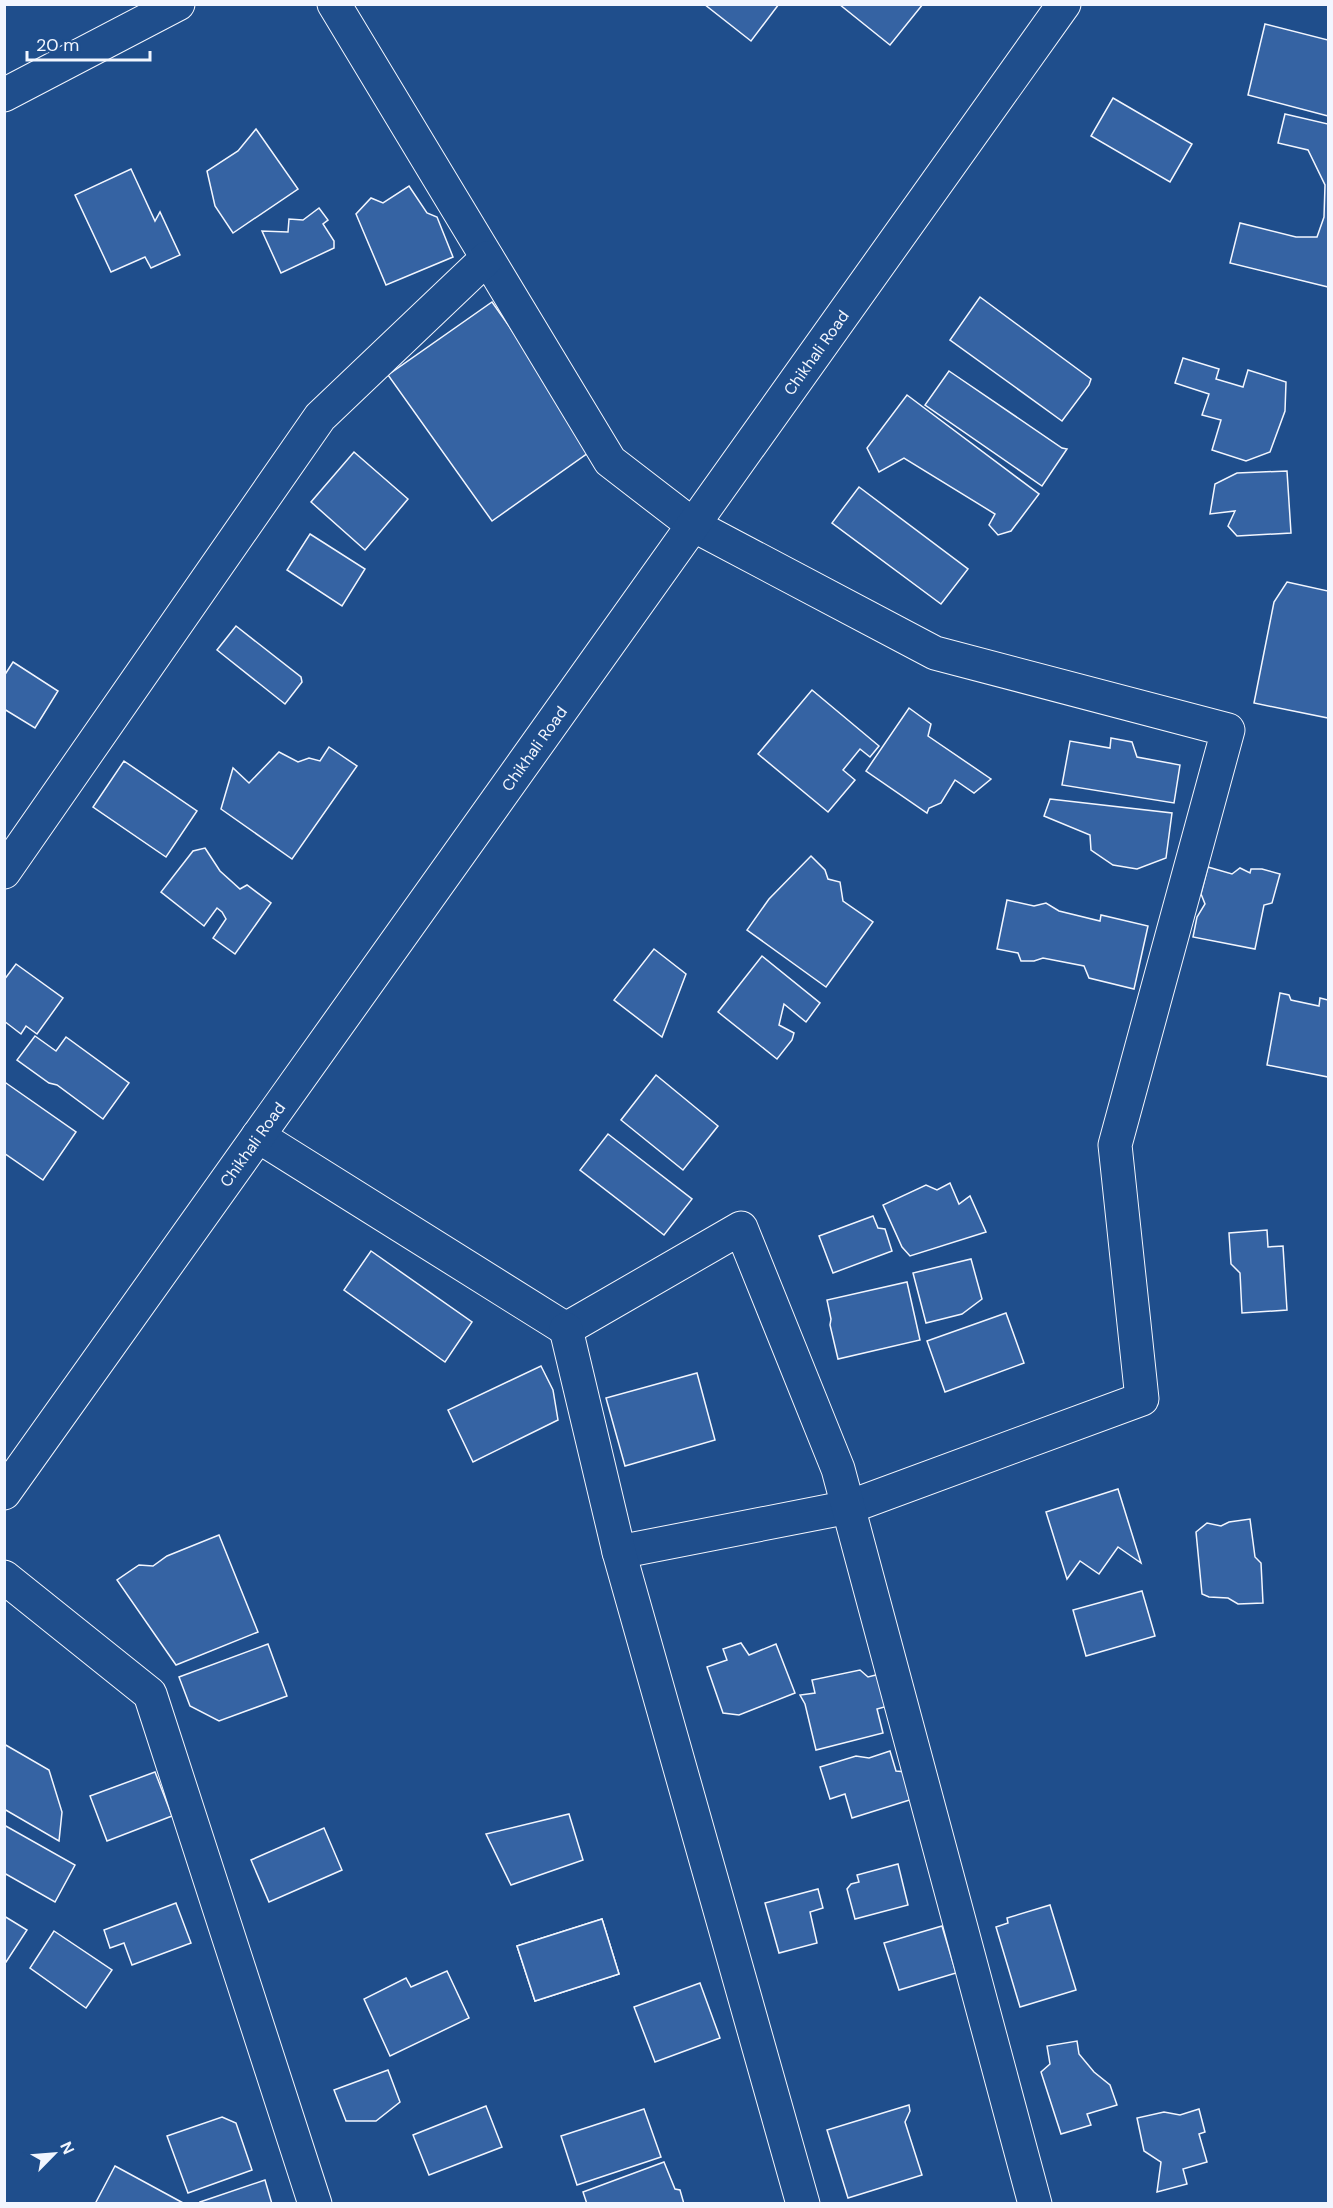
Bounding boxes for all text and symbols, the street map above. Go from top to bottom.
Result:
scale bar [27,24,150,62]
text: 20 m [36,33,79,57]
street label: Chikhali Road [779,306,853,399]
street label: Chikhali Road [497,702,571,795]
street label: Chikhali Road [215,1098,290,1191]
north arrow [24,2124,84,2184]
text: N [55,2138,79,2158]

